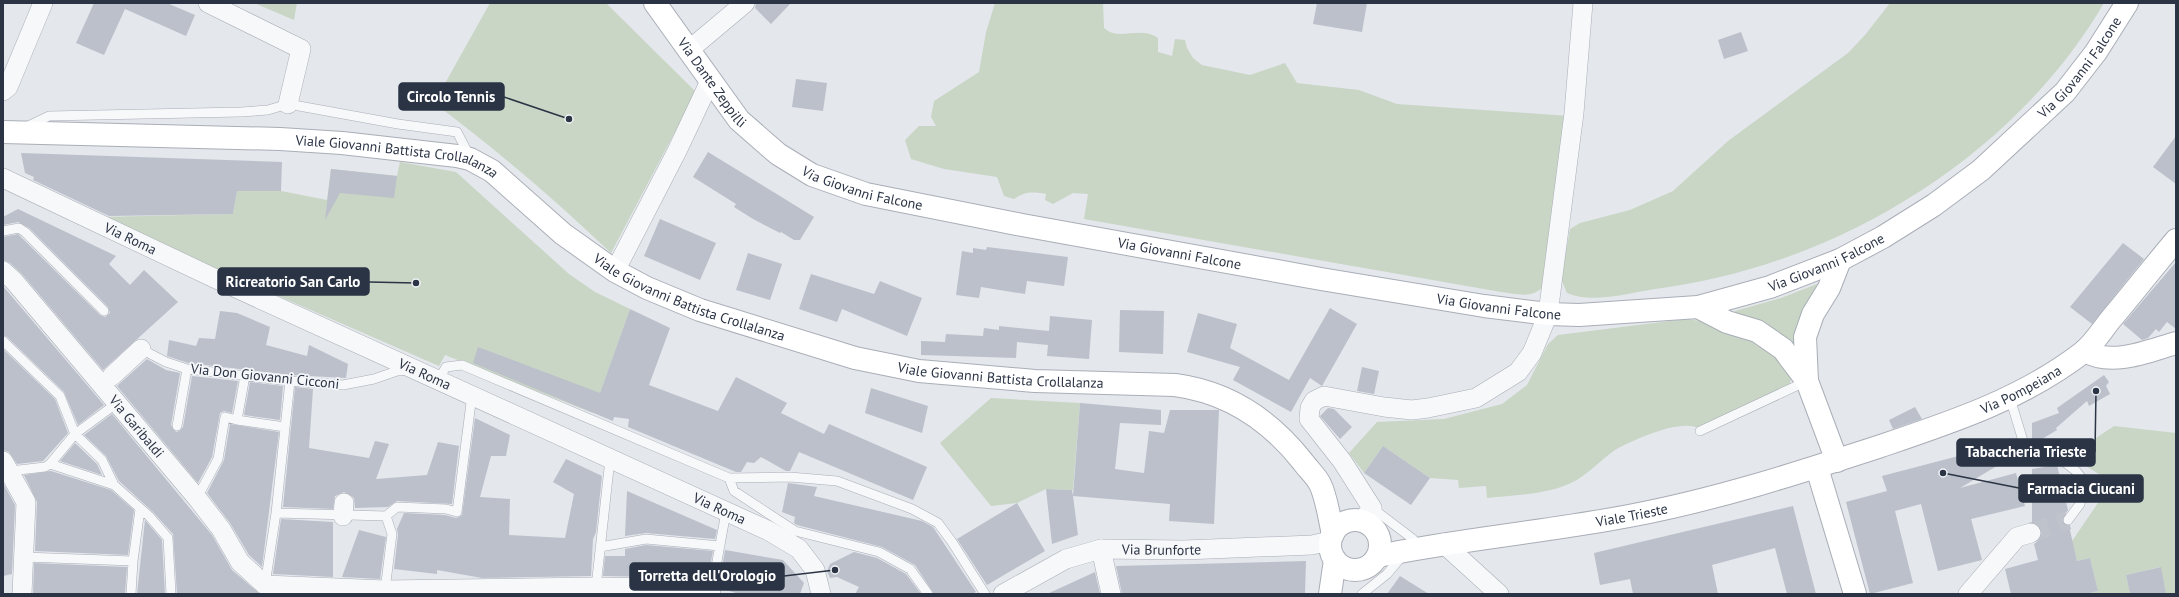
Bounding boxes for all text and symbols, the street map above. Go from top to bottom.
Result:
street label: Via Giovanni Falcone [2033,13,2125,123]
street label: Via Dante Zeppilli [673,33,750,131]
callout: Circolo Tennis [399,83,504,110]
text: Circolo Tennis [407,87,495,106]
street label: Viale Giovanni Battista Crollalanza [294,131,503,182]
street label: Via Giovanni Falcone [798,161,924,214]
street label: Via Roma [100,218,160,259]
street label: Via Giovanni Falcone [1765,229,1887,296]
street label: Via Giovanni Falcone [1115,233,1243,273]
street label: Viale Giovanni Battista Crollalanza [589,249,787,345]
callout: Ricreatorio San Carlo [218,268,369,295]
text: Ricreatorio San Carlo [226,272,360,291]
street label: Via Giovanni Falcone [1434,289,1561,323]
street label: Via Roma [395,354,454,394]
street label: Viale Giovanni Battista Crollalanza [895,358,1104,392]
street label: Via Don Giovanni Cicconi [189,359,340,393]
street label: Via Pompeiana [1977,361,2065,418]
street label: Via Garibaldi [104,391,168,461]
callout: Tabaccheria Trieste [1957,439,2095,466]
text: Tabaccheria Trieste [1965,442,2087,461]
callout: Farmacia Ciucani [2019,475,2143,502]
text: Farmacia Ciucani [2027,479,2135,498]
street label: Via Roma [689,488,749,528]
street label: Viale Trieste [1593,499,1669,531]
street label: Via Brunforte [1121,540,1202,559]
callout: Torretta dell'Orologio [630,563,784,590]
text: Torretta dell'Orologio [638,566,776,585]

